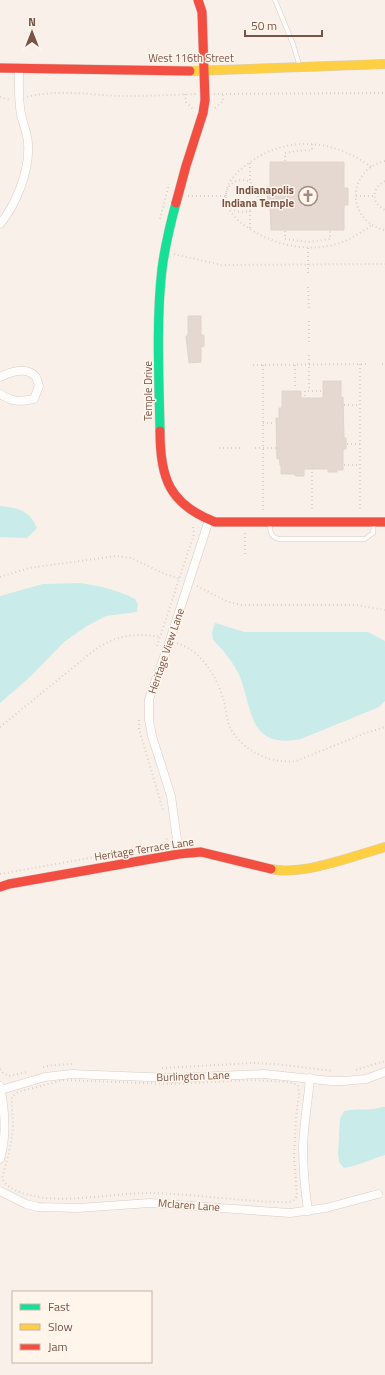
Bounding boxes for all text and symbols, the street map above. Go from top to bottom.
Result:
north arrow [12,12,52,52]
scale bar [245,12,322,38]
text: N [28,14,36,30]
text: 50 m [251,16,277,35]
street label: West 116th Street [148,50,234,66]
place label: Indianapolis Indiana Temple [222,182,294,211]
church icon: Indianapolis Indiana Temple [297,185,319,207]
street label: Temple Drive [140,361,156,421]
street label: Heritage View Lane [144,606,188,696]
street label: Heritage Terrace Lane [93,833,195,865]
street label: Burlington Lane [156,1067,230,1085]
street label: Mclaren Lane [158,1195,221,1215]
legend [12,1291,152,1363]
text: Fast [48,1297,71,1316]
text: Slow [48,1317,73,1336]
text: Jam [48,1337,68,1356]

